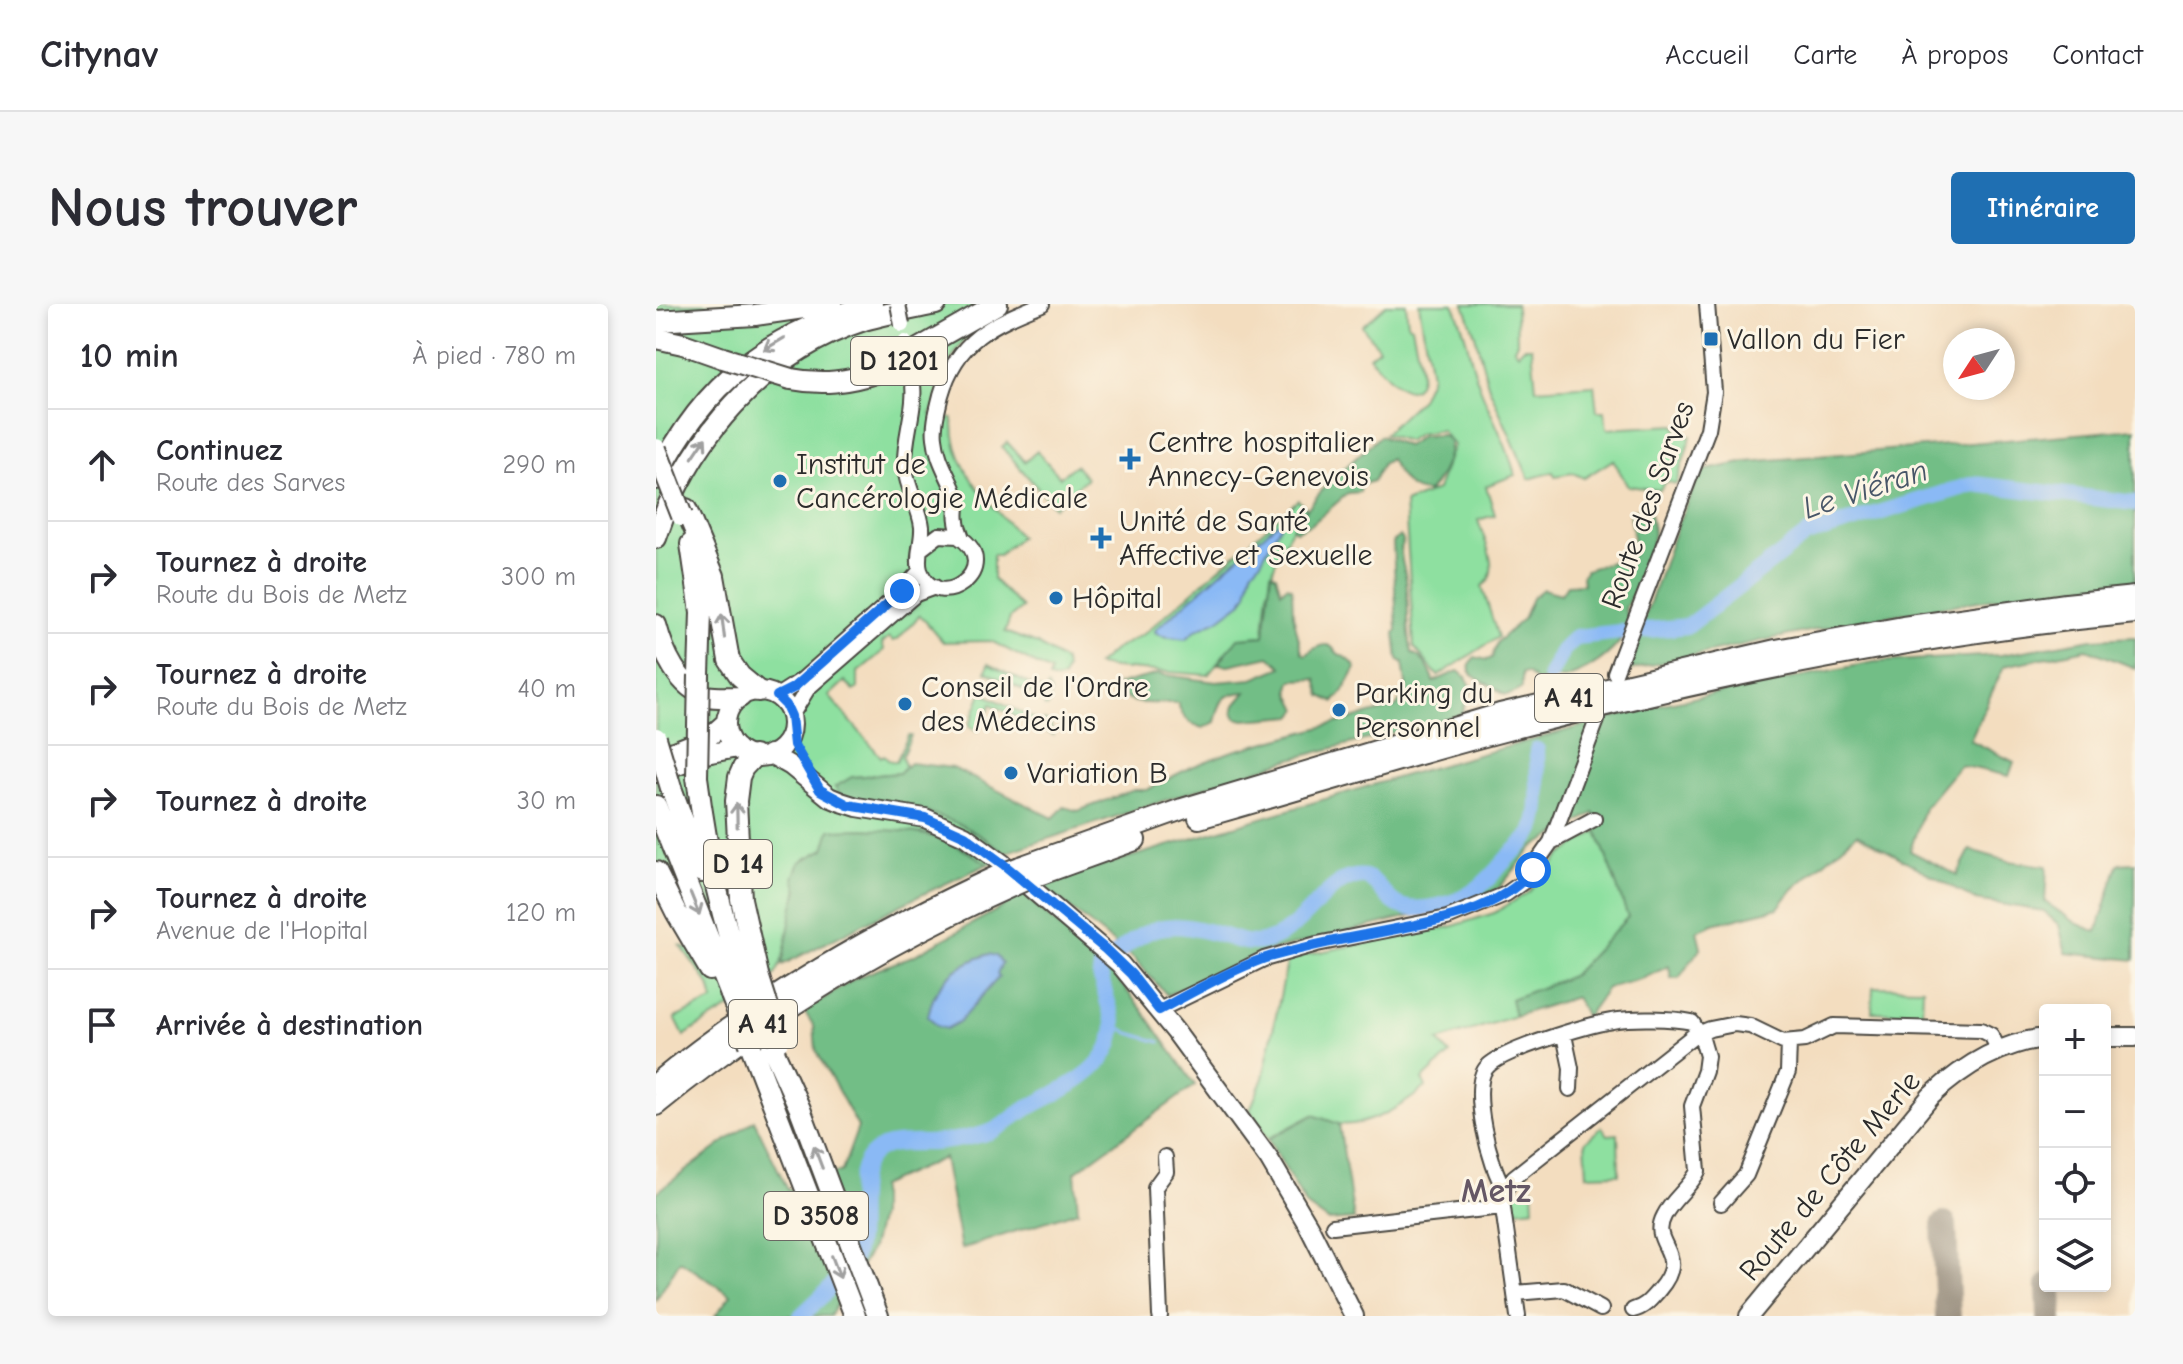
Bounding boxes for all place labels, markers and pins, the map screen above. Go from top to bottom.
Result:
place label: Vallon du Fier [1727,322,1905,357]
marker: Vallon du Fier [1702,330,1720,348]
place label: Centre hospitalier Annecy-Genevois [1148,425,1374,494]
place label: Institut de Cancérologie Médicale [796,447,1088,516]
marker: Centre hospitalier Annecy-Genevois [1119,448,1141,470]
marker: Institut de Cancérologie Médicale [771,472,789,490]
place label: Unité de Santé Affective et Sexuelle [1119,504,1372,573]
marker: Unité de Santé Affective et Sexuelle [1090,527,1112,549]
place label: Hôpital [1072,581,1162,616]
marker: Hôpital [1047,589,1065,607]
place label: Conseil de l'Ordre des Médecins [921,670,1149,739]
place label: Parking du Personnel [1355,676,1493,745]
marker: Conseil de l'Ordre des Médecins [896,695,914,713]
marker: Parking du Personnel [1330,701,1348,719]
place label: Variation B [1027,756,1168,791]
marker: Variation B [1002,764,1020,782]

